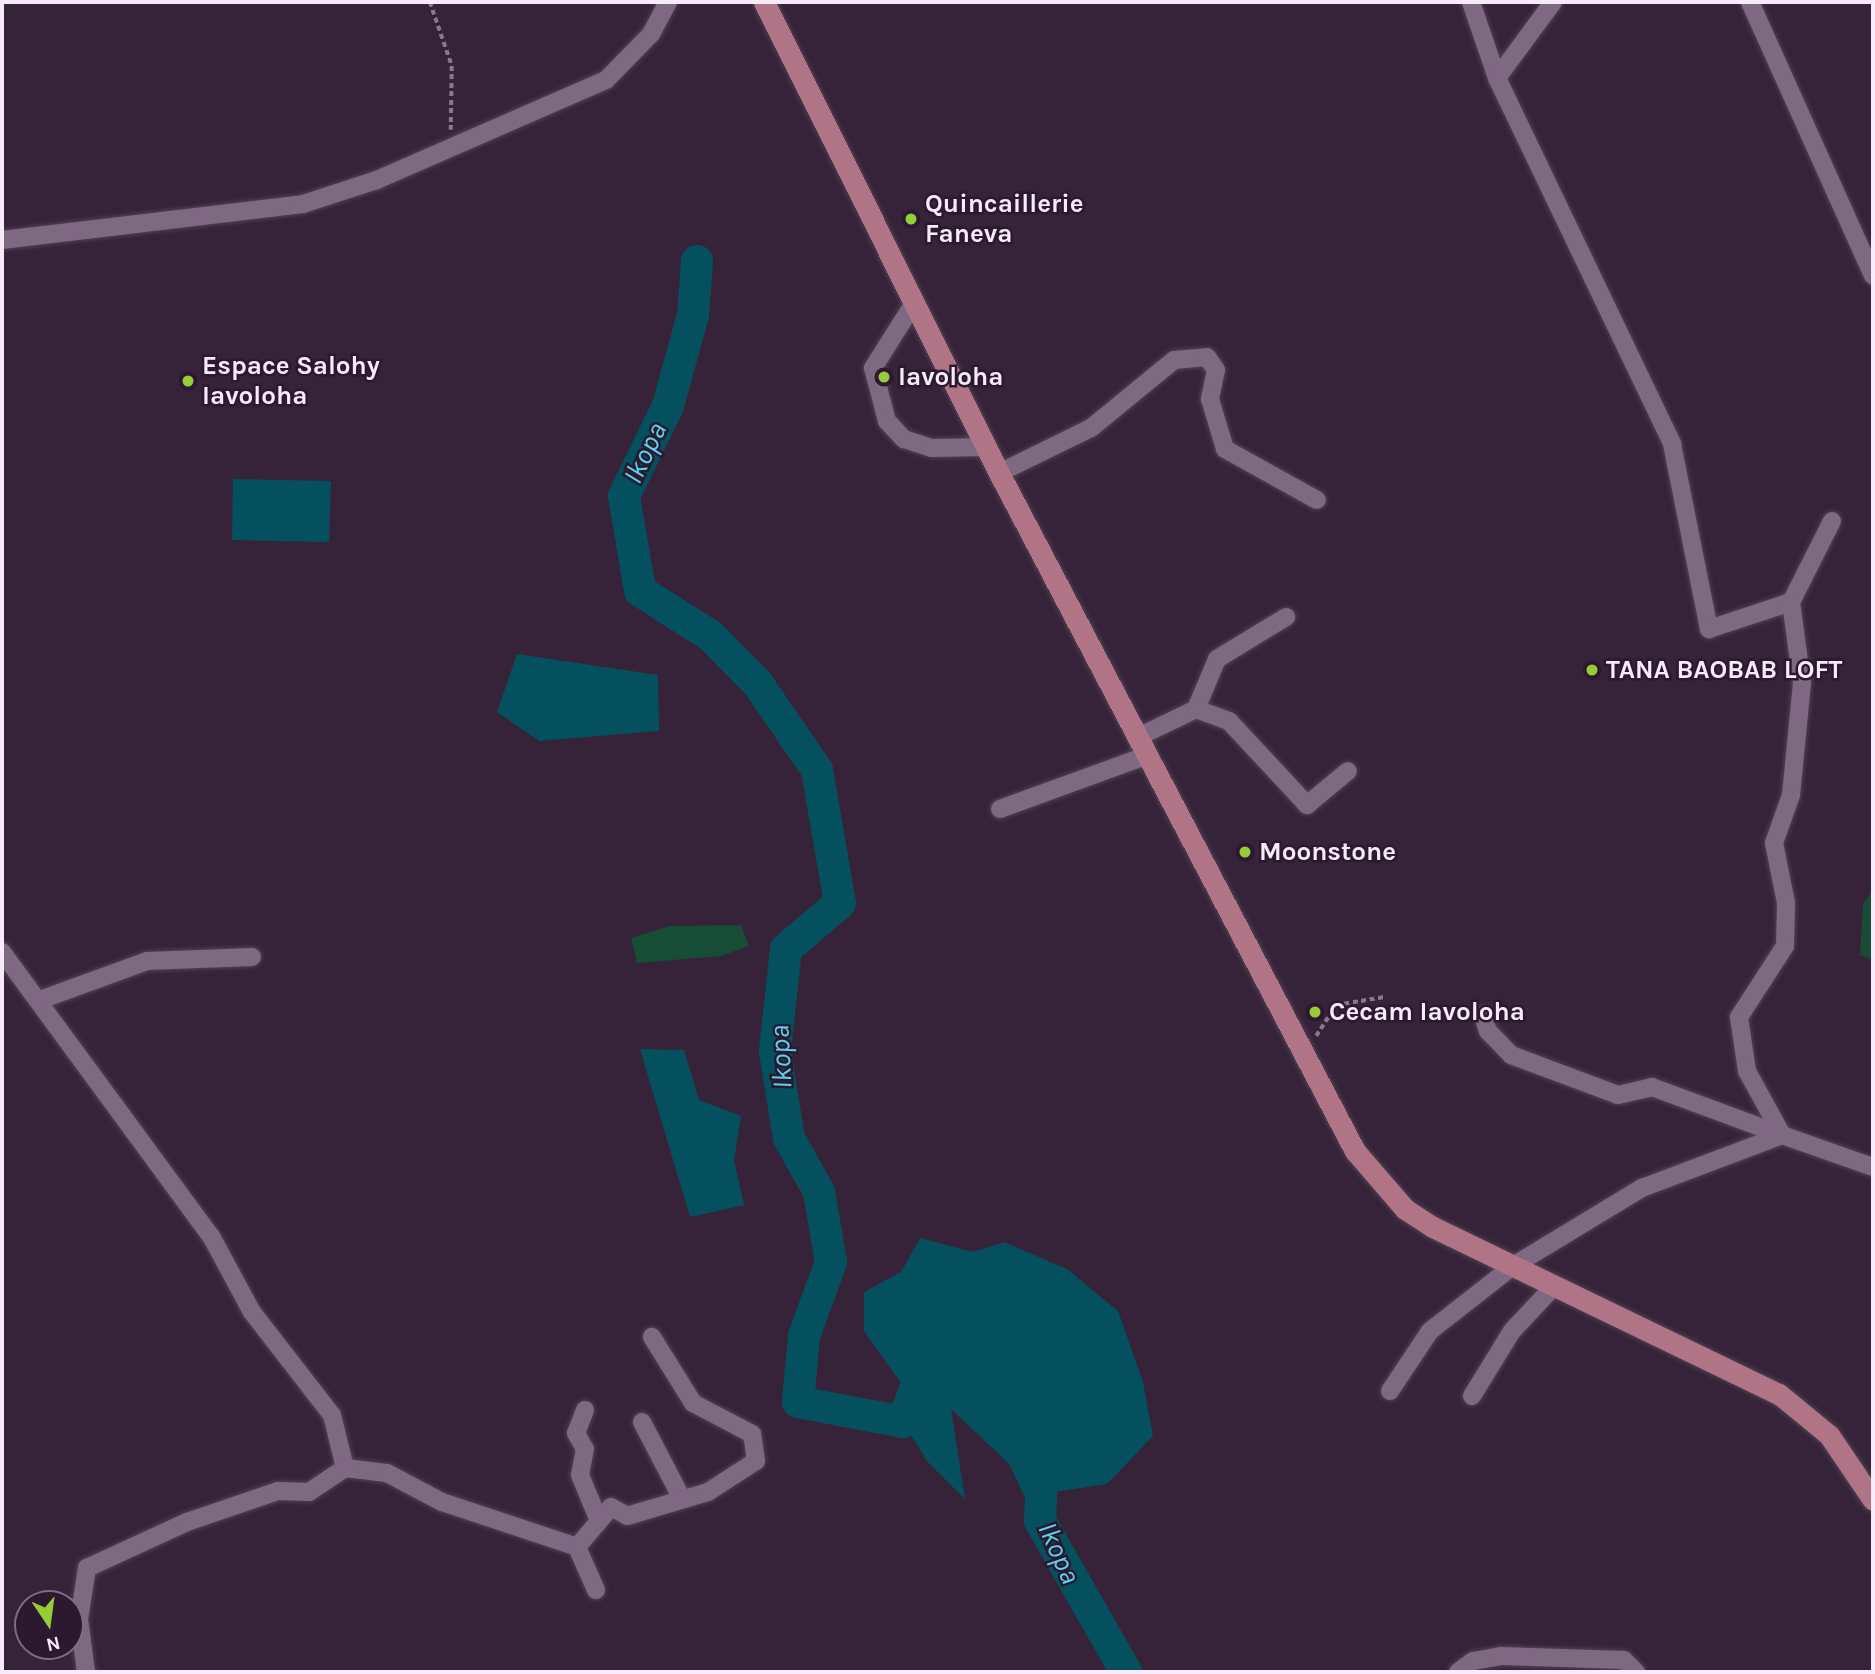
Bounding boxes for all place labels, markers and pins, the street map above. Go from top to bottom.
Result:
place label: Quincaillerie Faneva [925,188,1083,249]
marker: Quincaillerie Faneva [903,211,919,227]
place label: Espace Salohy Iavoloha [202,350,380,412]
place label: Iavoloha [898,361,1003,393]
marker: Iavoloha [876,369,892,385]
marker: Espace Salohy Iavoloha [180,373,196,389]
place label: TANA BAOBAB LOFT [1606,654,1842,686]
marker: TANA BAOBAB LOFT [1584,662,1600,678]
place label: Moonstone [1259,836,1396,868]
marker: Moonstone [1237,844,1253,860]
place label: Cecam Iavoloha [1329,996,1525,1028]
marker: Cecam Iavoloha [1307,1004,1323,1020]

